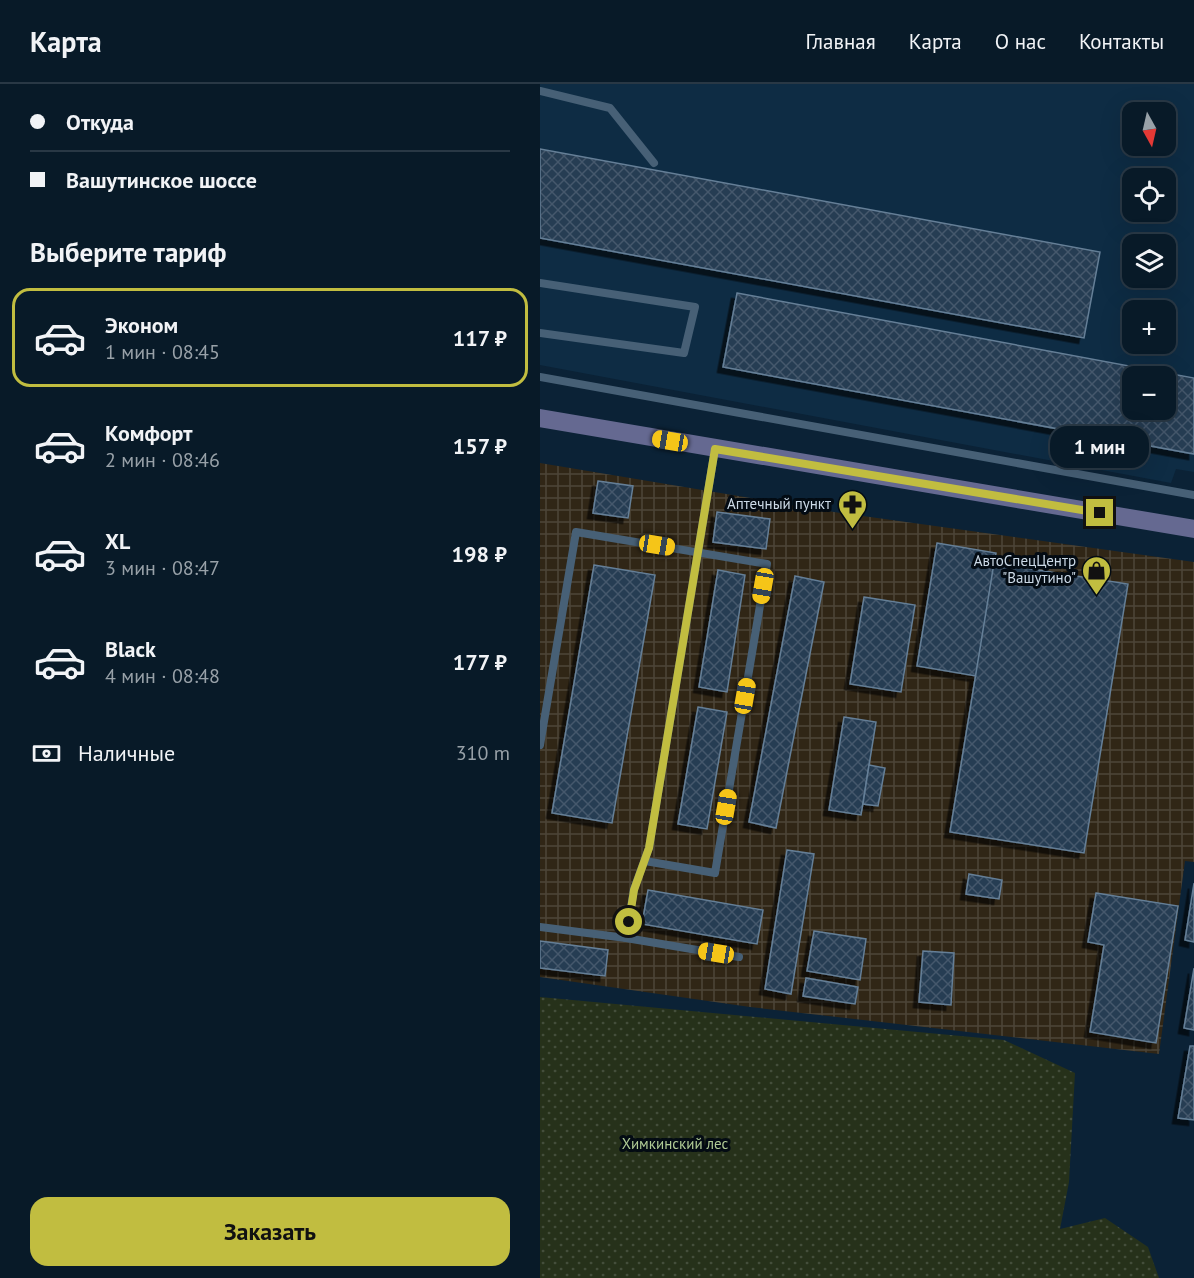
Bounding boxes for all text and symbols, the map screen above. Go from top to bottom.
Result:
text: Карта [30,23,102,60]
text: Главная [805,28,876,55]
text: Карта [909,28,962,55]
text: О нас [995,28,1046,55]
text: Контакты [1079,28,1164,55]
north arrow [1122,102,1176,156]
map controls [1122,102,1176,420]
text: Откуда [66,108,134,136]
text: Вашутинское шоссе [66,166,257,194]
button: locate [1122,168,1176,222]
button: layers [1122,234,1176,288]
text: Выберите тариф [30,235,226,269]
button: + [1122,300,1176,354]
icon: car [33,311,87,365]
text: Эконом [105,311,178,339]
text: 117 ₽ [453,324,507,352]
text: 1 мин · 08:45 [105,339,220,365]
button: − [1122,366,1176,420]
icon: car [33,419,87,473]
text: Комфорт [105,419,193,447]
callout: 1 мин [1050,426,1150,468]
car [651,429,689,453]
text: 157 ₽ [453,432,507,460]
text: 1 мин [1074,434,1125,460]
text: 2 мин · 08:46 [105,447,220,473]
pharmacy icon: Аптечный пункт [836,488,868,530]
place label: Аптечный пункт [727,494,831,513]
route end [1086,499,1113,526]
icon: car [33,527,87,581]
text: XL [105,527,130,555]
car [638,533,676,557]
text: 198 ₽ [452,540,507,568]
place label: АвтоСпецЦентр "Вашутино" [974,551,1076,587]
shop icon: АвтоСпецЦентр "Вашутино" [1081,554,1113,596]
text: 3 мин · 08:47 [105,555,220,581]
car [751,567,775,605]
icon: car [33,635,87,689]
text: Black [105,635,156,663]
text: 177 ₽ [453,648,507,676]
text: 4 мин · 08:48 [105,663,220,689]
car [733,677,757,715]
icon: cash [30,737,63,770]
text: Наличные [78,739,175,767]
text: 310 m [456,740,510,766]
car [714,788,738,826]
route start [615,908,642,935]
car [697,941,735,965]
park label: Химкинский лес [622,1134,729,1153]
button: Заказать [30,1197,510,1266]

